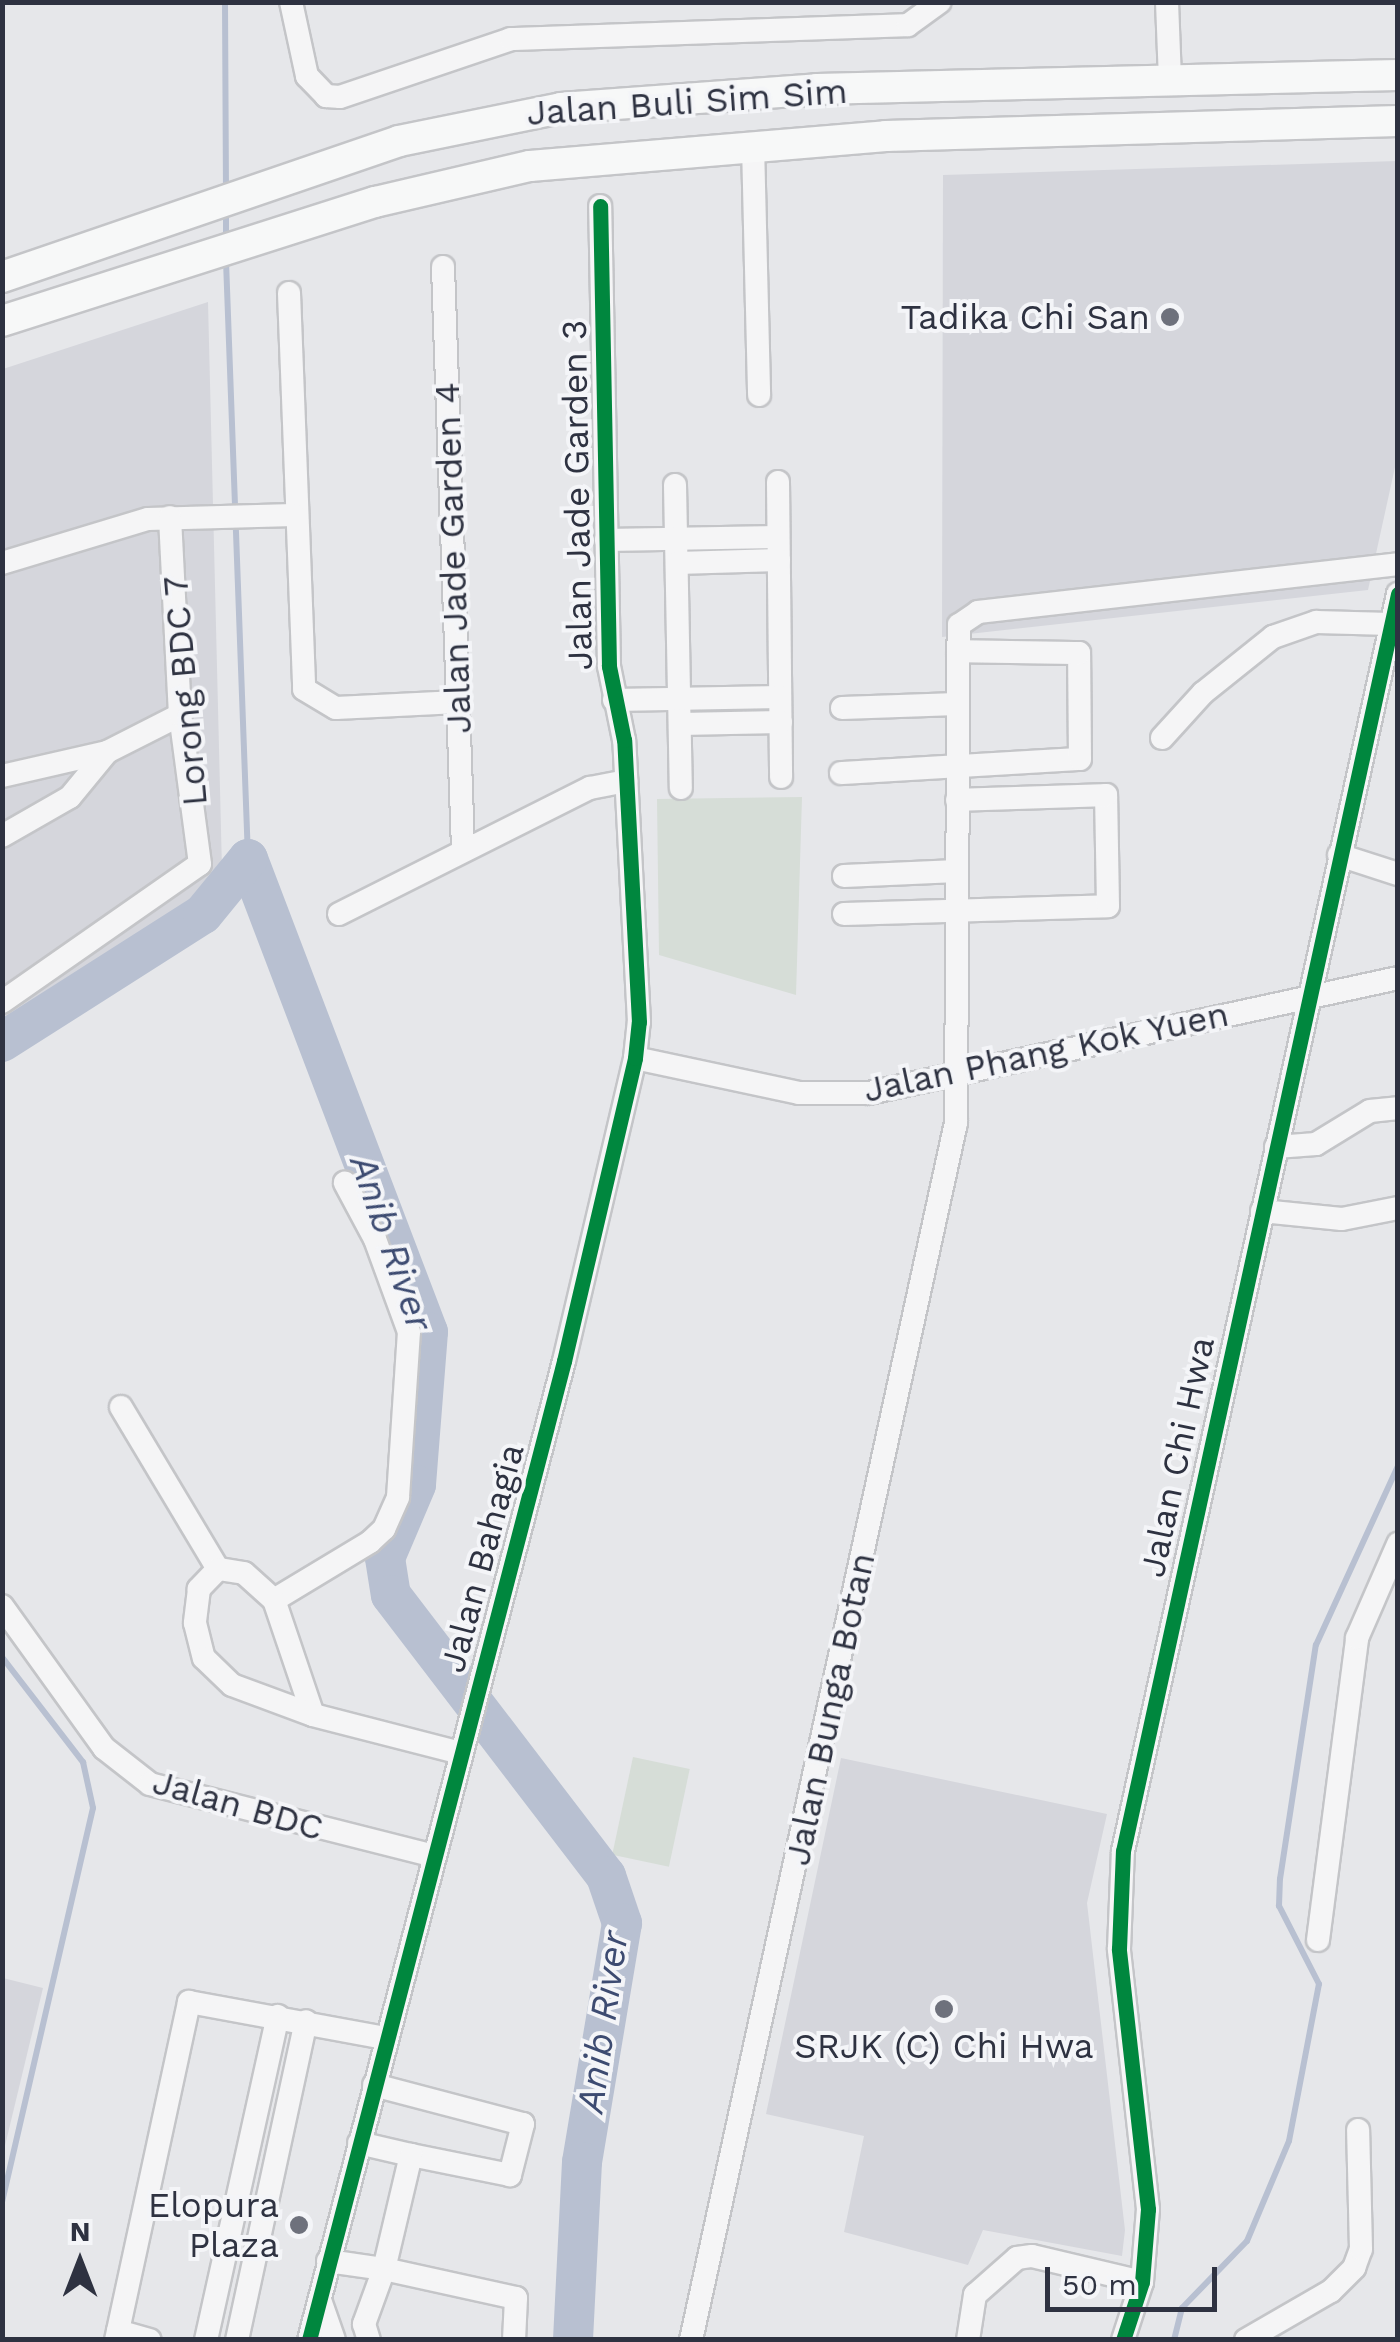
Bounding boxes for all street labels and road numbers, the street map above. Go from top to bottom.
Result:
street label: Jalan Buli Sim Sim [525,70,849,134]
street label: Jalan Jade Garden 3 [553,319,601,671]
street label: Jalan Jade Garden 4 [426,381,480,735]
street label: Lorong BDC 7 [154,574,216,808]
street label: Jalan Phang Kok Yuen [859,993,1233,1111]
street label: Jalan Chi Hwa [1131,1333,1223,1581]
street label: Jalan Bahagia [431,1439,533,1677]
street label: Jalan Bunga Botan [776,1548,884,1870]
street label: Jalan BDC [148,1761,328,1849]

